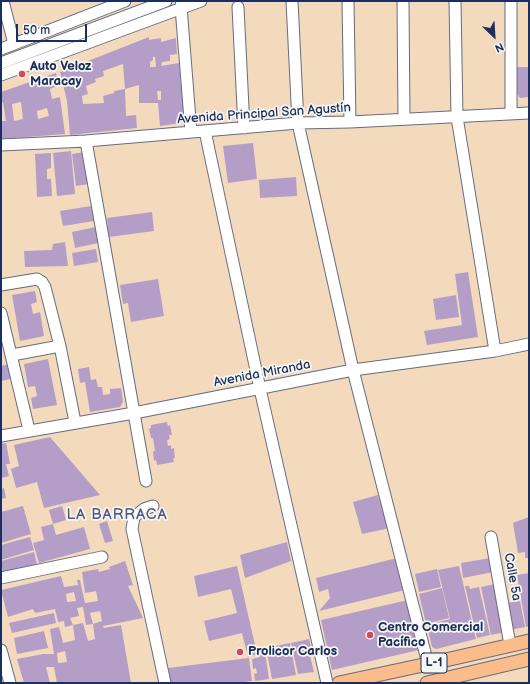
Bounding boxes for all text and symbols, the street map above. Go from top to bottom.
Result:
scale bar [18,16,89,42]
north arrow [474,16,514,56]
text: 50 m [23,23,50,38]
text: N [493,40,506,55]
place label: Auto Veloz Maracay [30,59,91,90]
marker: Auto Veloz Maracay [17,69,27,79]
street label: Avenida Principal San Agustín [177,100,351,128]
street label: Avenida Miranda [212,357,312,391]
district label: LA BARRACA [66,506,168,524]
street label: Calle 5a [500,552,524,602]
place label: Centro Comercial Pacífico [378,620,483,651]
marker: Centro Comercial Pacífico [365,630,375,640]
place label: Prolicor Carlos [248,644,337,660]
marker: Prolicor Carlos [235,647,245,657]
road number: L-1 [421,653,447,673]

